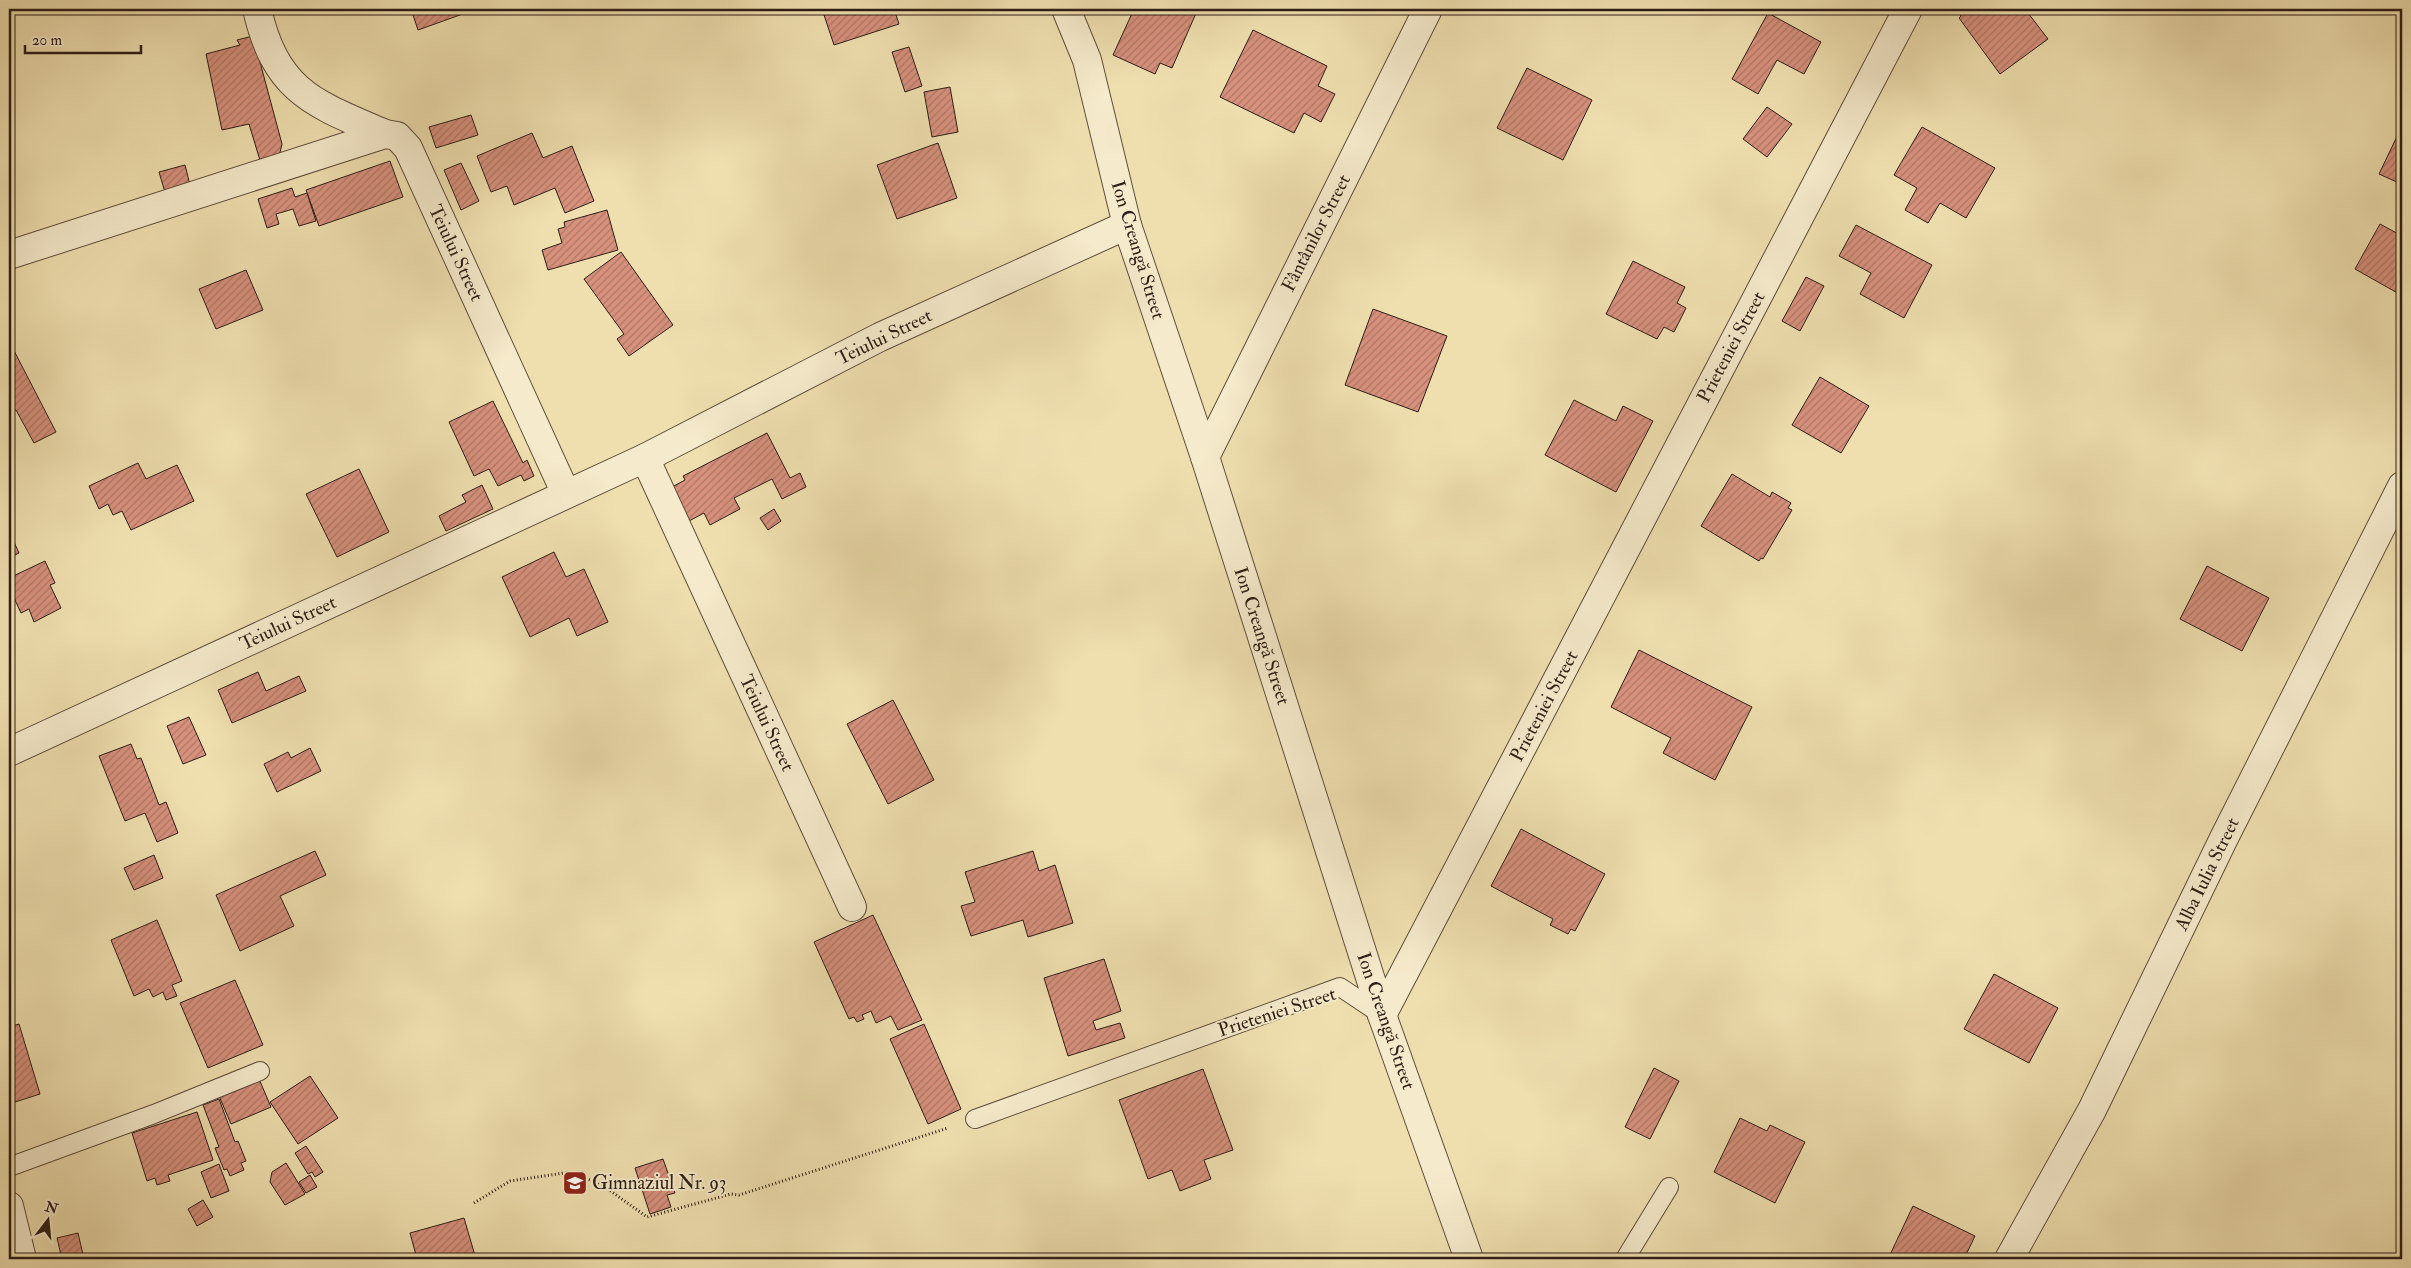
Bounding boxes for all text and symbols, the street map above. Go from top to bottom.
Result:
scale bar [25,22,141,54]
text: 20 m [32,31,62,50]
street label: Fântânilor Street [1276,170,1356,296]
street label: Ion Creangă Street [1106,178,1170,322]
street label: Teiului Street [423,201,489,305]
street label: Prieteniei Street [1692,287,1770,407]
street label: Teiului Street [832,303,936,371]
street label: Ion Creangă Street [1228,564,1296,708]
street label: Teiului Street [236,590,340,656]
street label: Prieteniei Street [1505,646,1583,766]
street label: Teiului Street [734,671,800,775]
street label: Alba Iulia Street [2169,814,2245,935]
street label: Ion Creangă Street [1351,949,1421,1093]
street label: Prieteniei Street [1215,982,1339,1042]
school or university icon: Gimnaziul Nr. 93 [562,1170,588,1196]
place label: Gimnaziul Nr. 93 [592,1171,726,1195]
north arrow [22,1196,72,1246]
text: N [42,1198,60,1218]

